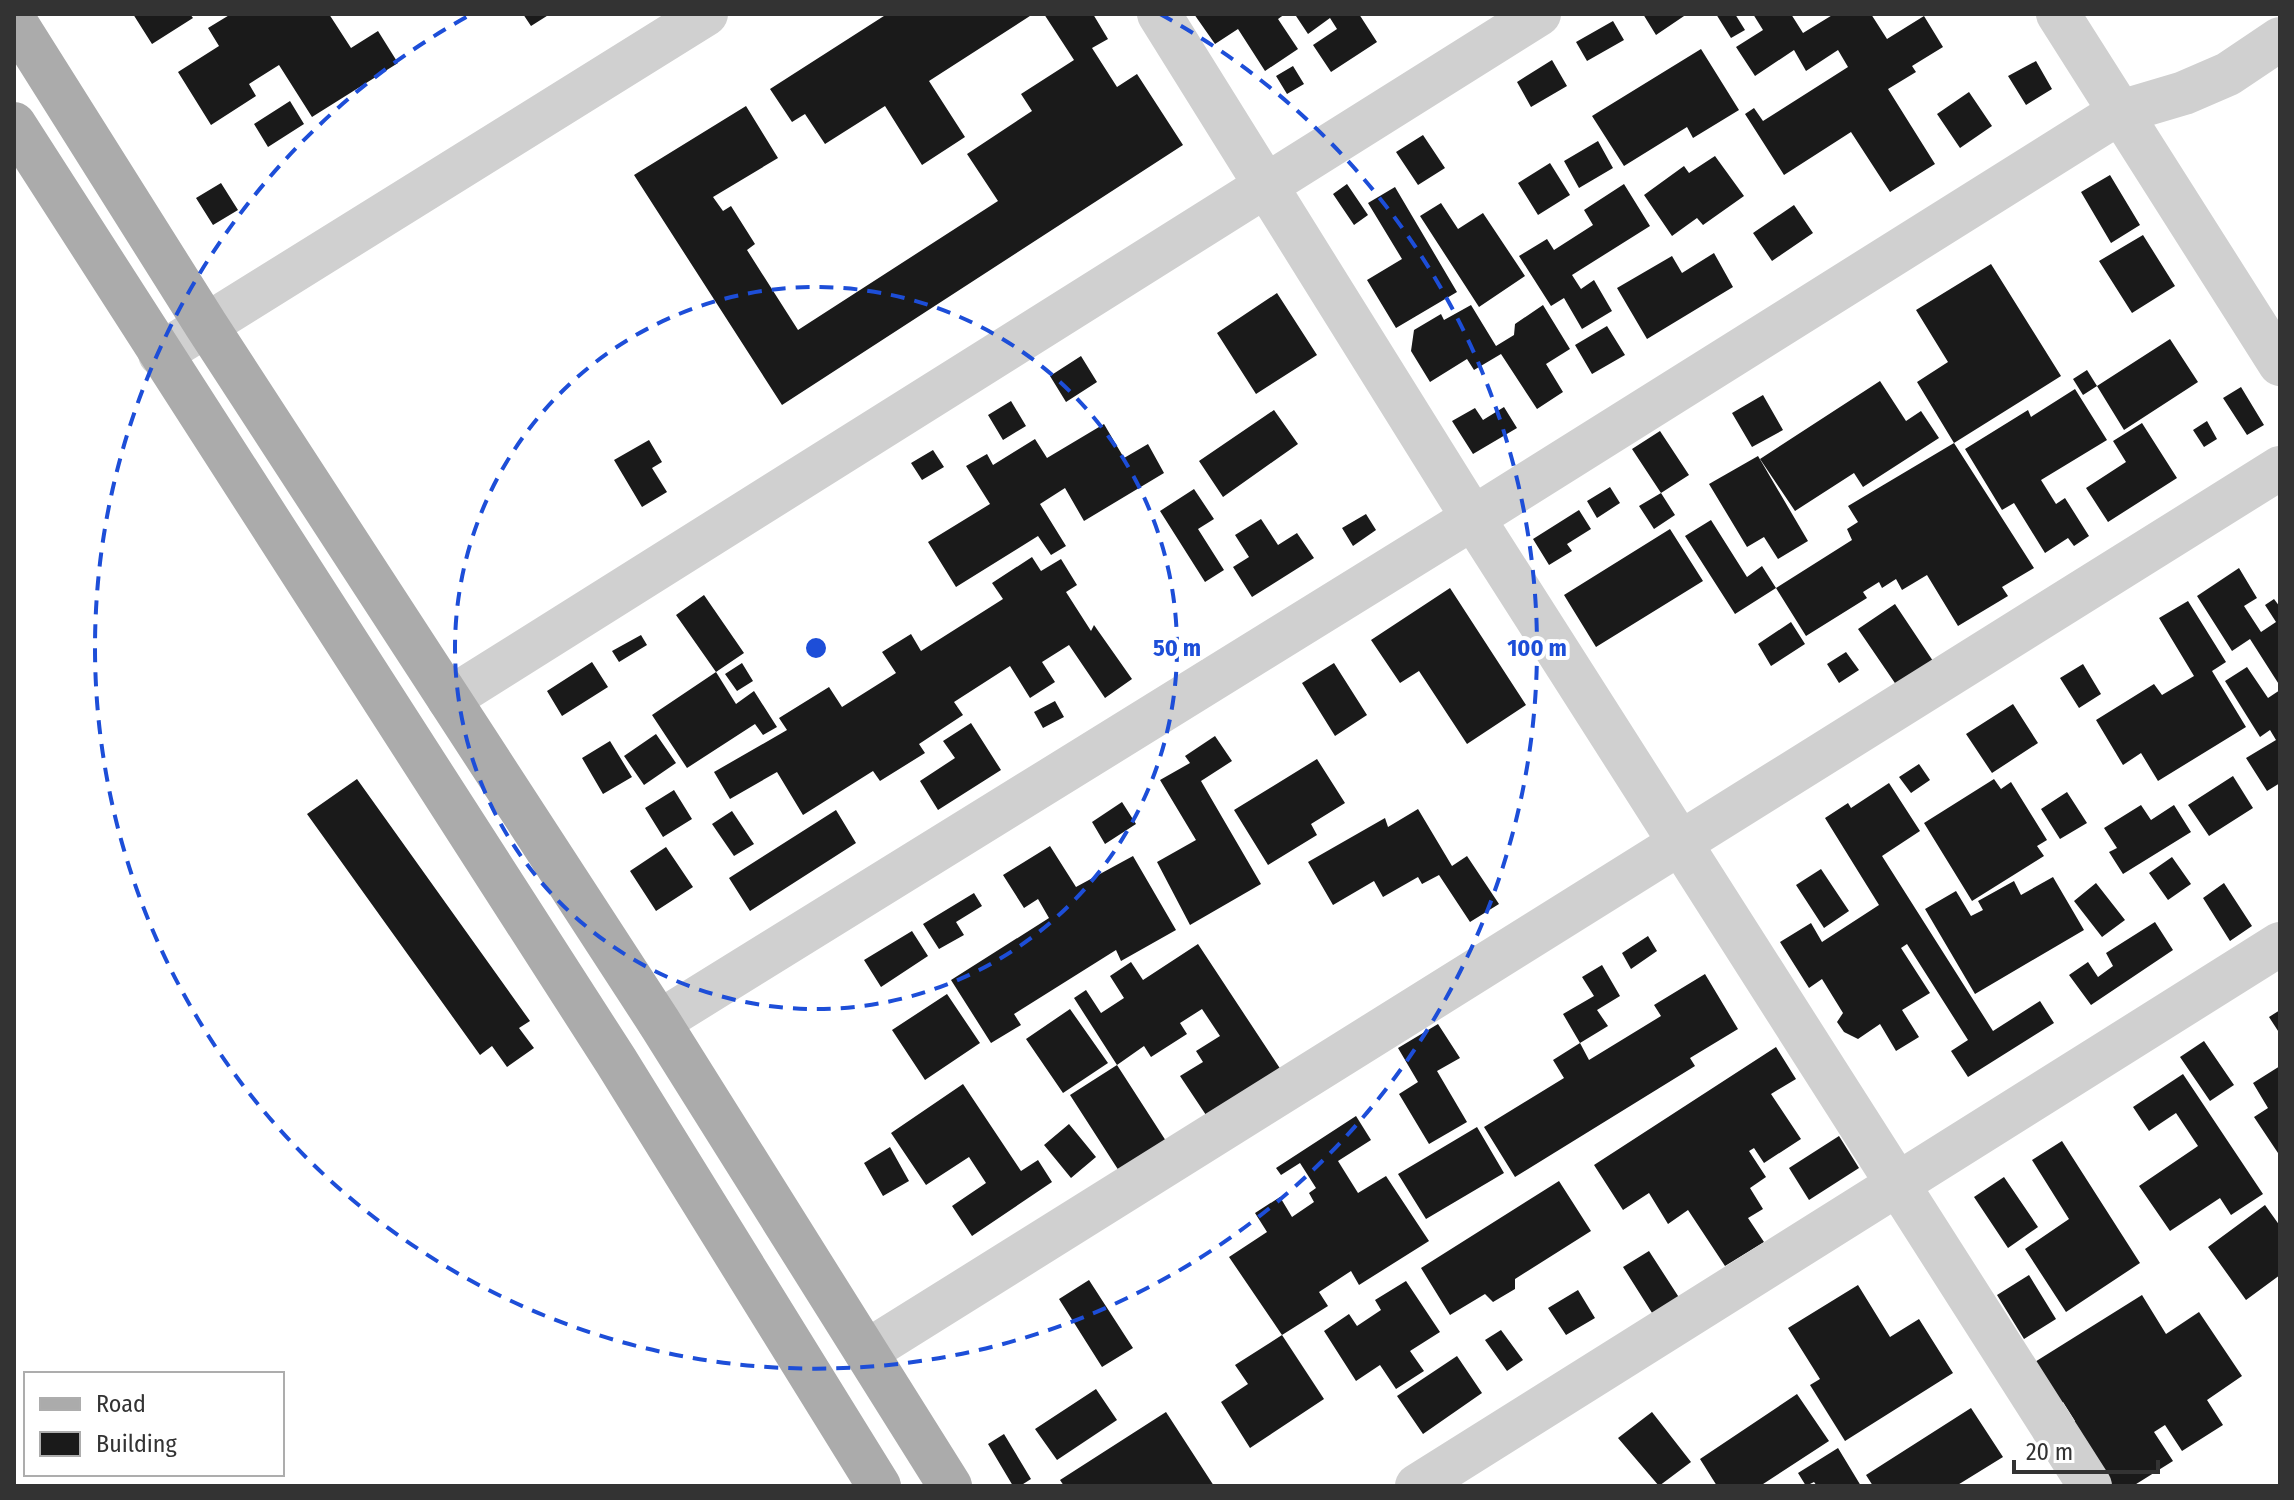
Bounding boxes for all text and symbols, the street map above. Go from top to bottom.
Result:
centre of rings [802,634,830,662]
text: 50 m [1153,634,1201,662]
text: 100 m [1507,634,1567,662]
legend [24,1372,284,1476]
text: Road [96,1390,146,1418]
scale bar [2014,1424,2158,1474]
text: Building [96,1430,178,1458]
text: 20 m [2026,1438,2073,1466]

